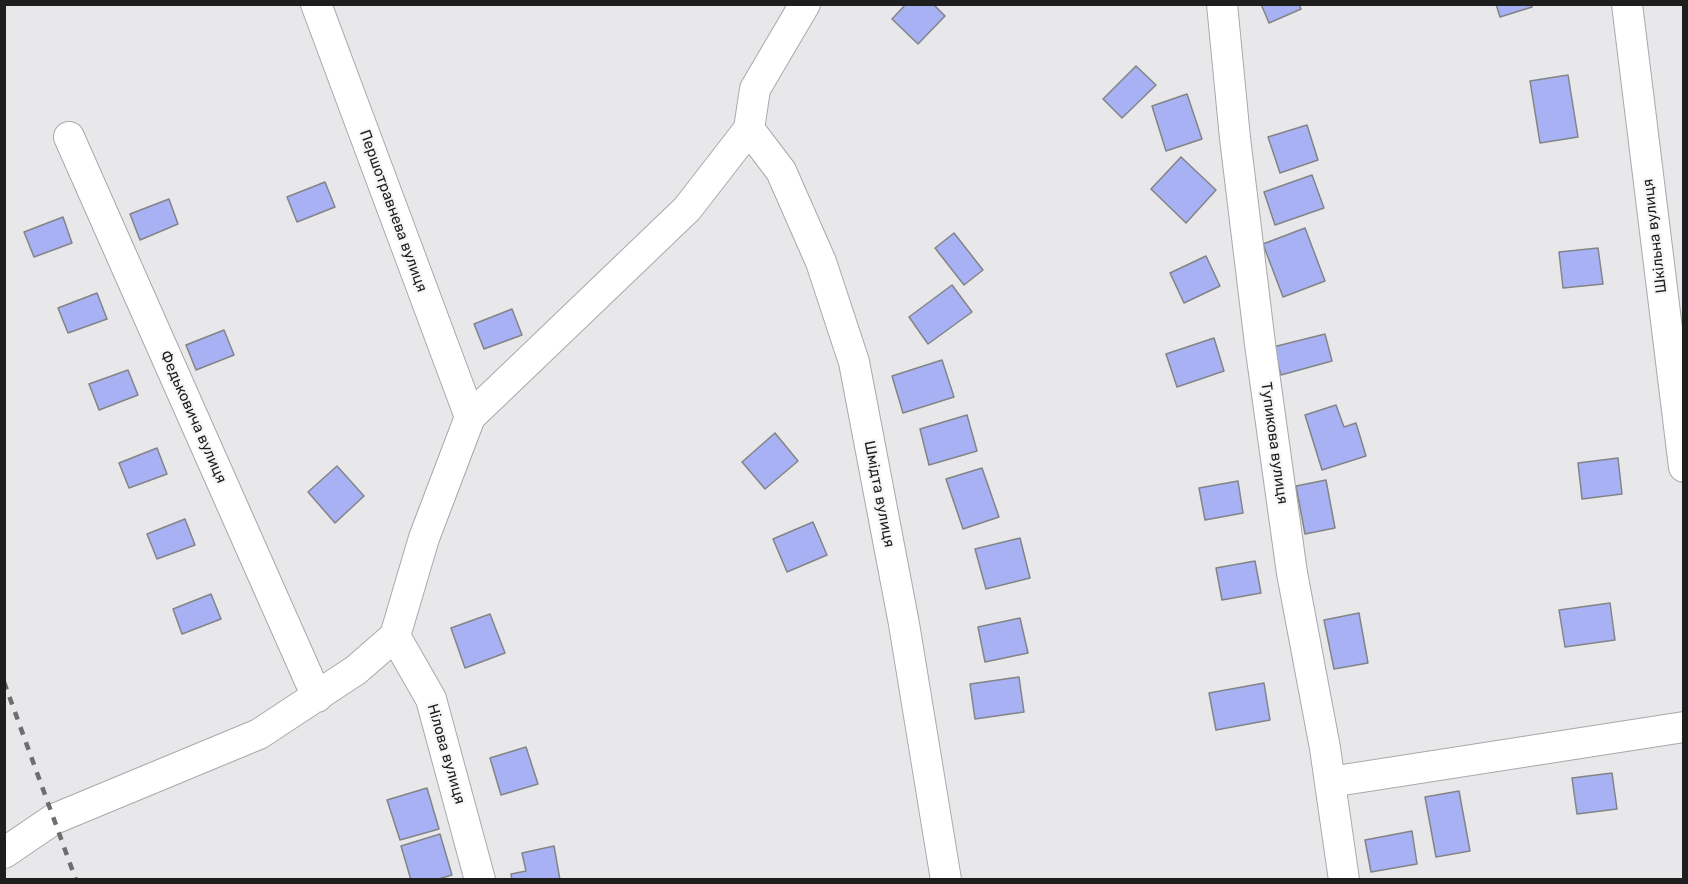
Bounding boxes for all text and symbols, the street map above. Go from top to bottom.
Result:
street label: Першотравнева вулиця [355,128,431,294]
street label: Шкільна вулиця [1639,178,1671,294]
street label: Федьковича вулиця [156,348,230,486]
street label: Тупикова вулиця [1257,381,1291,505]
street label: Шмідта вулиця [860,439,898,549]
street label: Нілова вулиця [423,702,469,806]

